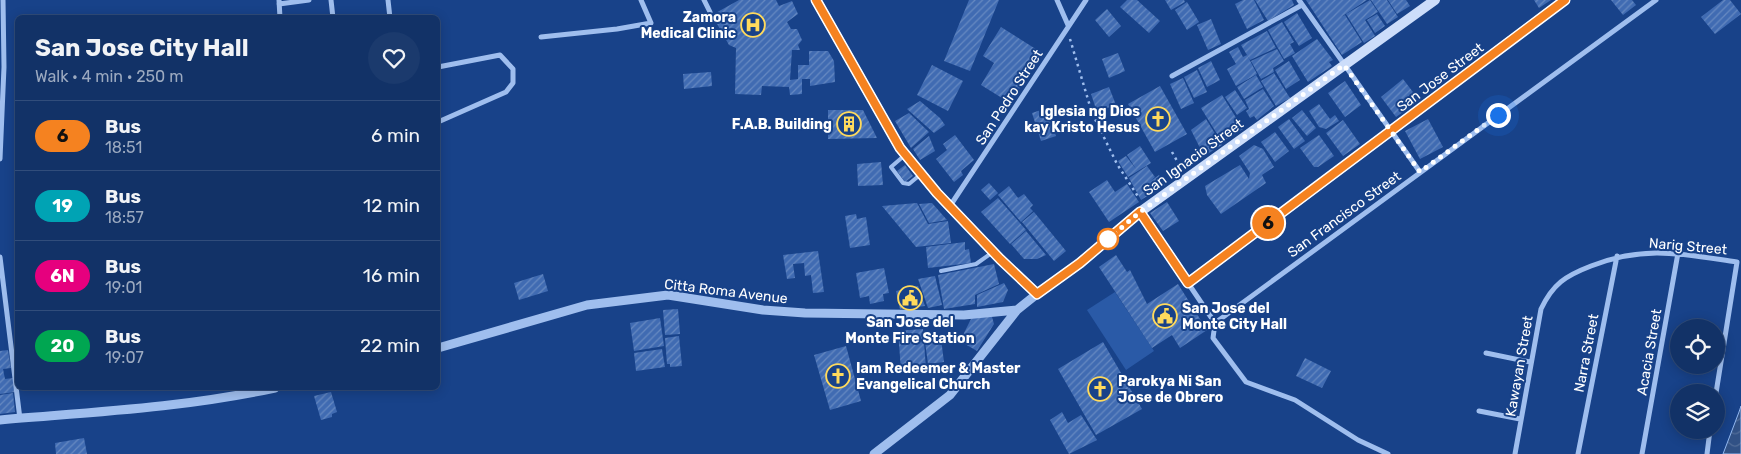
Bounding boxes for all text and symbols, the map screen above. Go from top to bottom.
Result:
place label: Zamora Medical Clinic [641,9,736,42]
hospital icon: Zamora Medical Clinic [740,12,766,38]
button: heart [368,32,420,84]
text: San Jose City Hall [35,34,249,62]
street label: San Jose Street [1394,39,1487,116]
street label: San Pedro Street [972,46,1047,148]
text: Walk · 4 min · 250 m [35,67,183,86]
place label: Iglesia ng Dios kay Kristo Hesus [1024,103,1140,136]
your location [1486,103,1511,128]
church icon: Iglesia ng Dios kay Kristo Hesus [1145,106,1171,132]
building icon: F.A.B. Building [836,111,862,137]
text: Bus [105,115,141,138]
street label: San Ignacio Street [1140,115,1247,199]
place label: F.A.B. Building [732,116,832,133]
text: 6 min [371,124,420,147]
text: 6 [57,125,68,147]
text: 18:51 [105,138,142,157]
street label: San Francisco Street [1284,167,1405,261]
text: Bus [105,185,141,208]
text: 12 min [363,194,420,217]
text: 19 [52,195,73,217]
line badge: 6 [1252,207,1284,239]
text: 18:57 [105,208,144,227]
text: 6 [1262,212,1274,234]
unlabelled marker [1097,228,1119,250]
street label: Narig Street [1648,235,1728,258]
text: Bus [105,255,141,278]
text: 16 min [363,264,420,287]
text: 6N [50,265,75,287]
street label: Citta Roma Avenue [663,275,789,308]
text: 19:01 [105,278,142,297]
public building icon: San Jose del Monte Fire Station [897,285,923,311]
place label: San Jose del Monte City Hall [1182,300,1287,333]
public building icon: San Jose del Monte City Hall [1152,303,1178,329]
street label: Acacia Street [1634,307,1666,397]
street label: Narra Street [1571,312,1603,394]
place label: San Jose del Monte Fire Station [845,314,975,347]
street label: Kawayan Street [1502,314,1537,418]
map controls [1670,319,1725,439]
button: locate [1670,319,1725,374]
text: Bus [105,325,141,348]
text: 22 min [360,334,420,357]
text: 20 [51,335,74,357]
text: 19:07 [105,348,144,367]
place label: Iam Redeemer & Master Evangelical Church [856,360,1021,393]
church icon: Iam Redeemer & Master Evangelical Church [825,363,851,389]
place label: Parokya Ni San Jose de Obrero [1118,373,1223,406]
church icon: Parokya Ni San Jose de Obrero [1087,376,1113,402]
button: layers [1670,384,1725,439]

